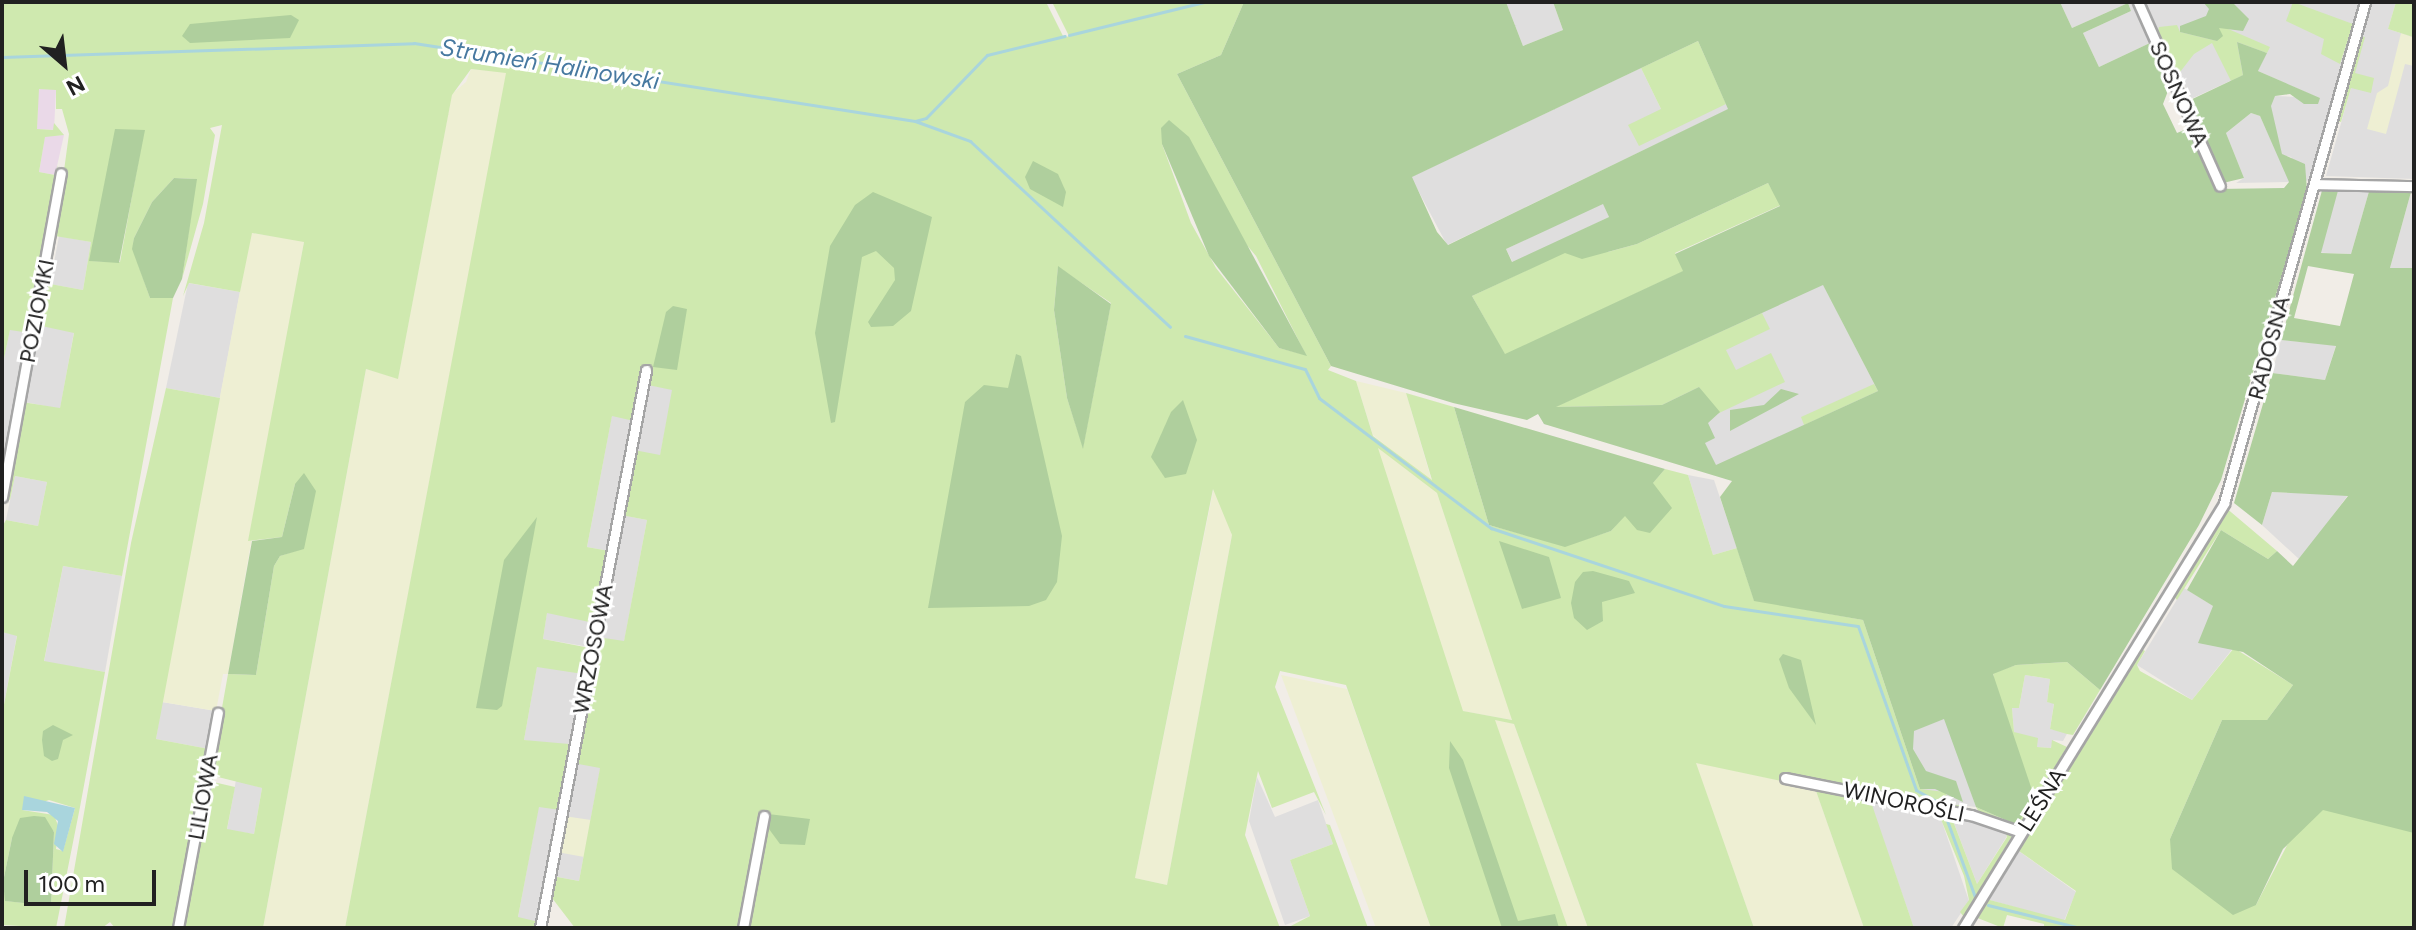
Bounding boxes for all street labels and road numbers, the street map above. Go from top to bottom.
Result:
street label: SOSNOWA [2144,37,2214,151]
street label: POZIOMKI [14,257,60,365]
street label: RADOSNA [2242,293,2296,403]
street label: WRZOSOWA [567,582,619,716]
street label: LILIOWA [182,752,224,842]
street label: LEŚNA [2012,763,2072,837]
street label: WINOROŚLI [1841,776,1967,828]

